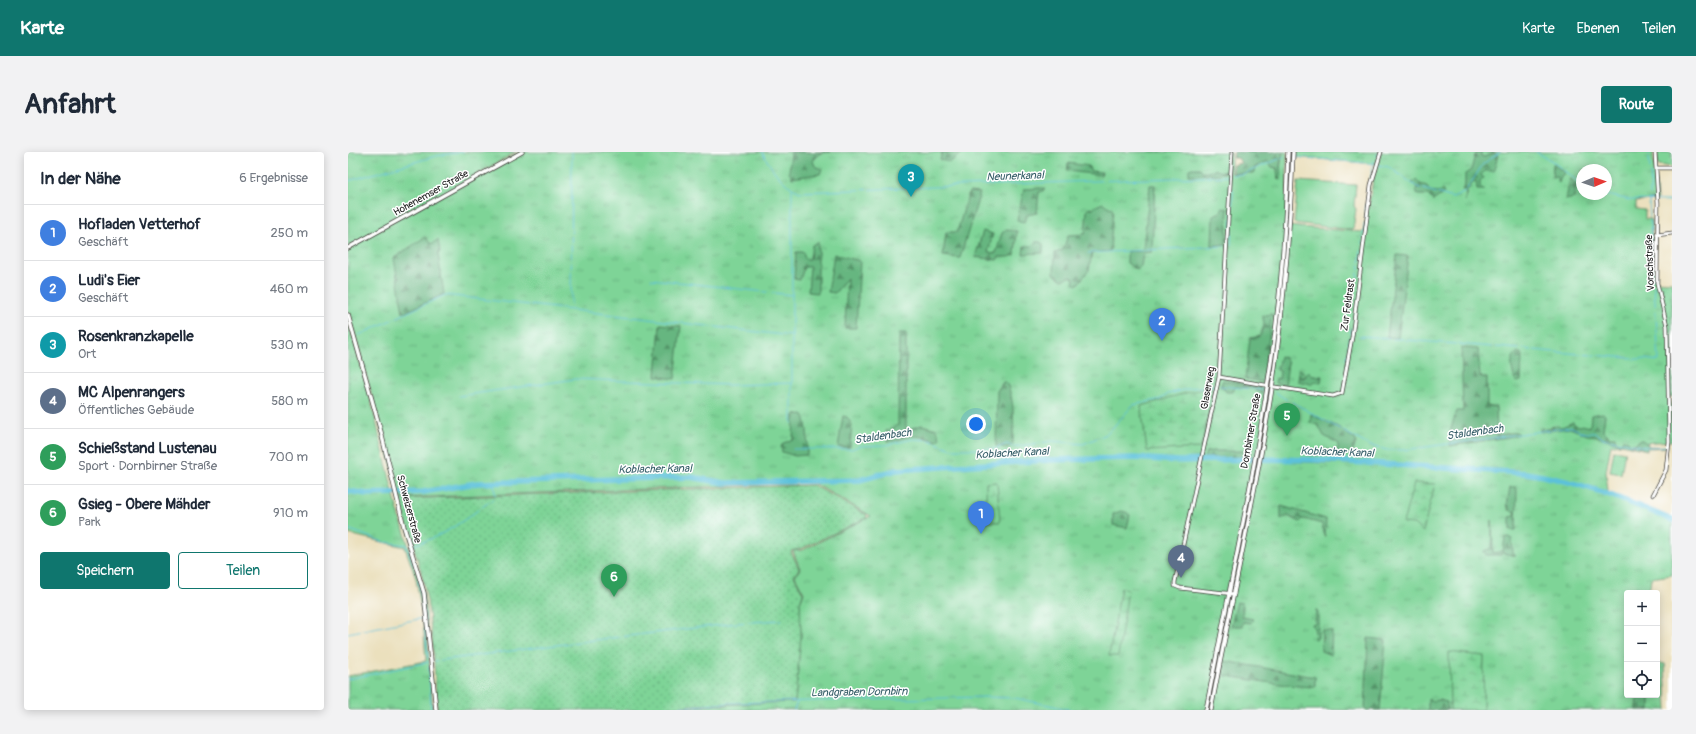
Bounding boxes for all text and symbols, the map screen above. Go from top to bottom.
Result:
text: Karte [20,16,64,40]
text: Karte [1522,20,1555,37]
text: Ebenen [1577,20,1620,37]
text: Teilen [1642,20,1676,37]
button: Route [1601,86,1672,123]
text: Anfahrt [24,87,116,122]
pin: 3 [898,164,924,197]
north arrow [1576,164,1612,200]
street label: Hohenemser Straße [391,167,471,219]
text: In der Nähe [40,168,121,189]
water label: Neunerkanal [986,168,1045,183]
text: 6 Ergebnisse [239,170,308,186]
text: Hofladen Vetterhof [78,215,201,234]
text: 1 [50,225,56,241]
text: 250 m [270,225,308,241]
text: Geschäft [78,234,128,250]
street label: Vorachstraße [1643,235,1657,291]
text: Ludi's Eier [78,271,140,290]
street label: Zur Feldrast [1338,277,1358,332]
text: 2 [49,281,57,297]
text: 460 m [270,281,308,297]
text: Geschäft [78,290,128,306]
pin: 2 [1149,308,1175,341]
text: Rosenkranzkapelle [78,327,194,346]
text: 3 [49,337,57,353]
text: 530 m [270,337,308,353]
text: Ort [78,346,96,362]
street label: Glaserweg [1198,366,1218,410]
text: MC Alpenrangers [78,383,185,402]
text: 4 [49,393,57,409]
text: 580 m [271,393,308,409]
street label: Dornbirner Straße [1238,393,1264,469]
text: Öffentliches Gebäude [78,402,194,418]
pin: 5 [1274,403,1300,436]
your location [966,414,986,434]
water label: Staldenbach [1446,421,1505,442]
water label: Staldenbach [854,425,913,446]
text: Schießstand Lustenau [78,439,217,458]
water label: Koblacher Kanal [1300,444,1375,460]
water label: Koblacher Kanal [975,445,1050,461]
text: 5 [49,449,57,465]
text: 700 m [269,449,308,465]
text: Sport · Dornbirner Straße [78,458,217,474]
water label: Koblacher Kanal [618,462,693,476]
street label: Schweizerstraße [394,474,424,544]
text: Gsieg - Obere Mähder [78,495,210,514]
pin: 1 [968,501,994,534]
text: 6 [49,505,57,521]
text: 910 m [273,505,308,521]
text: Park [78,514,101,530]
pin: 4 [1168,545,1194,578]
button: Speichern [40,552,170,589]
button: Teilen [178,552,308,589]
pin: 6 [601,564,627,597]
map controls [1624,590,1660,698]
button: + [1624,590,1660,626]
button: − [1624,626,1660,662]
button: locate [1624,662,1660,698]
water label: Landgraben Dornbirn [810,685,908,699]

